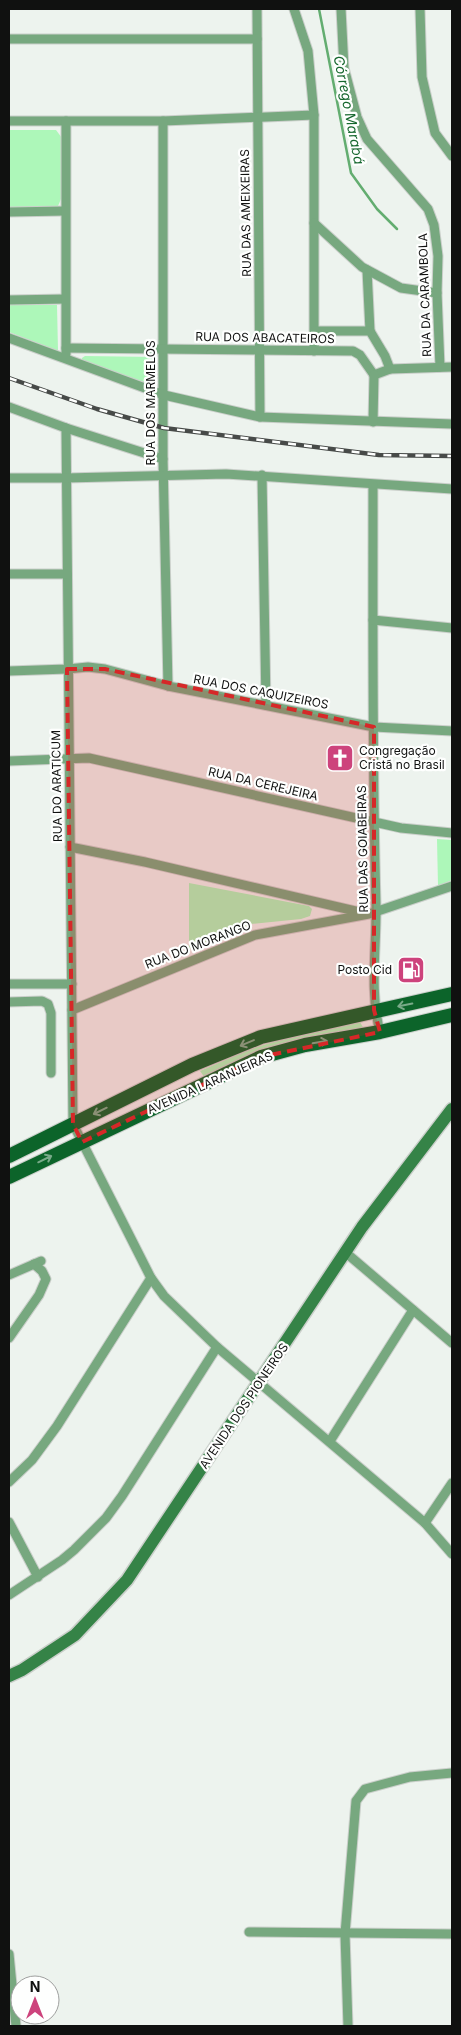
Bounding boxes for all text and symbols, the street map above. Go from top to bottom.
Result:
water label: Córrego Marabá [331,54,368,166]
street label: RUA DAS AMEIXEIRAS [237,149,254,277]
street label: RUA DA CARAMBOLA [415,233,434,357]
street label: RUA DOS ABACATEIROS [195,329,335,346]
street label: RUA DOS MARMELOS [143,340,158,466]
street label: RUA DOS CAQUIZEIROS [192,671,330,712]
street label: RUA DO ARATICUM [48,730,65,842]
church icon: Congregação Cristã no Brasil [325,743,355,773]
place label: Congregação Cristã no Brasil [359,743,445,772]
street label: RUA DA CEREJEIRA [207,764,319,803]
street label: RUA DAS GOIABEIRAS [354,785,371,913]
street label: RUA DO MORANGO [143,917,253,972]
fuel station icon: Posto Cid [396,955,426,985]
place label: Posto Cid [337,962,392,977]
one-way arrow [397,1000,413,1010]
one-way arrow [312,1037,328,1047]
one-way arrow [240,1038,255,1048]
street label: AVENIDA LARANJEIRAS [145,1048,275,1117]
one-way arrow [93,1107,108,1116]
one-way arrow [38,1154,53,1164]
street label: AVENIDA DOS PIONEIROS [196,1340,291,1471]
north arrow [10,1975,60,2025]
text: N [30,1978,40,1995]

